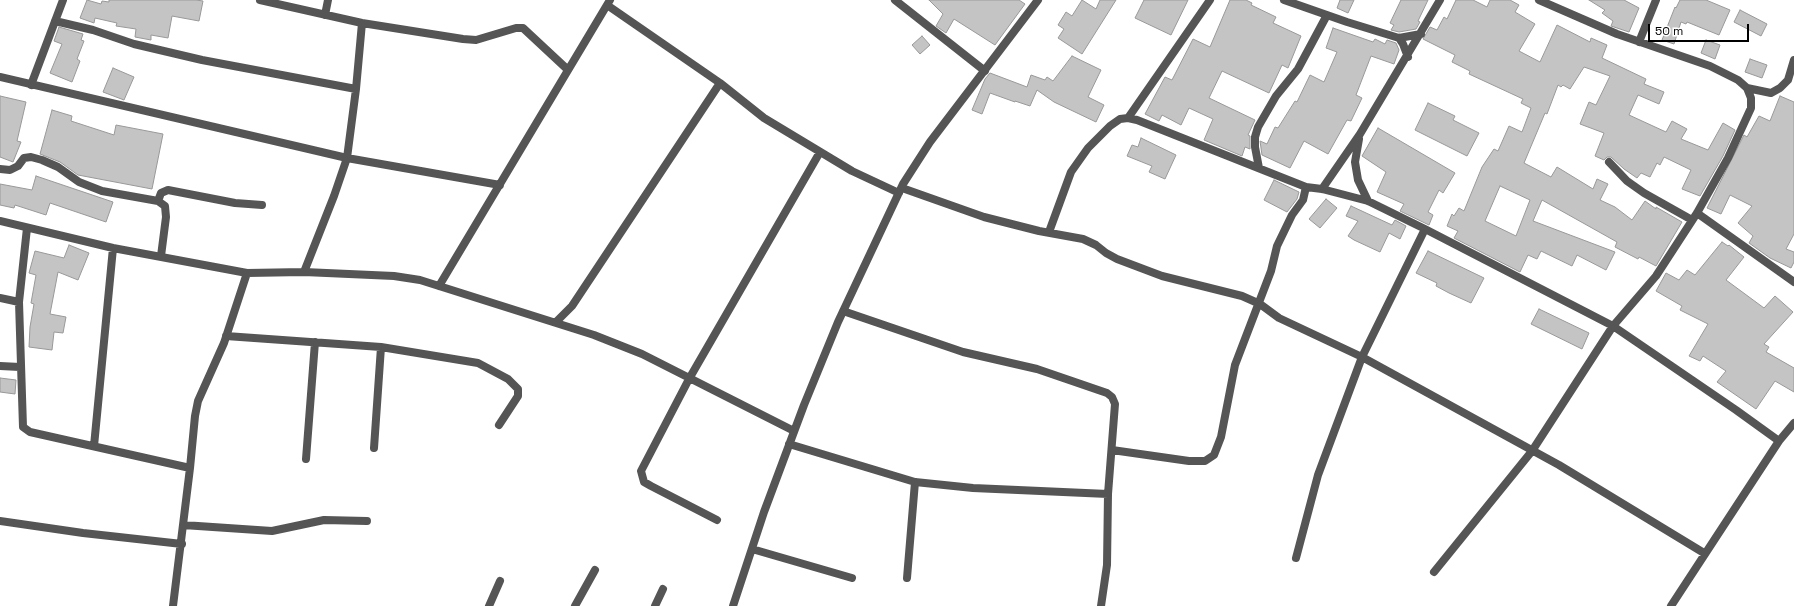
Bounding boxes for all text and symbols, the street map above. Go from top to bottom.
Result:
scale bar [1650,16,1751,42]
text: 50 m [1655,23,1683,39]

